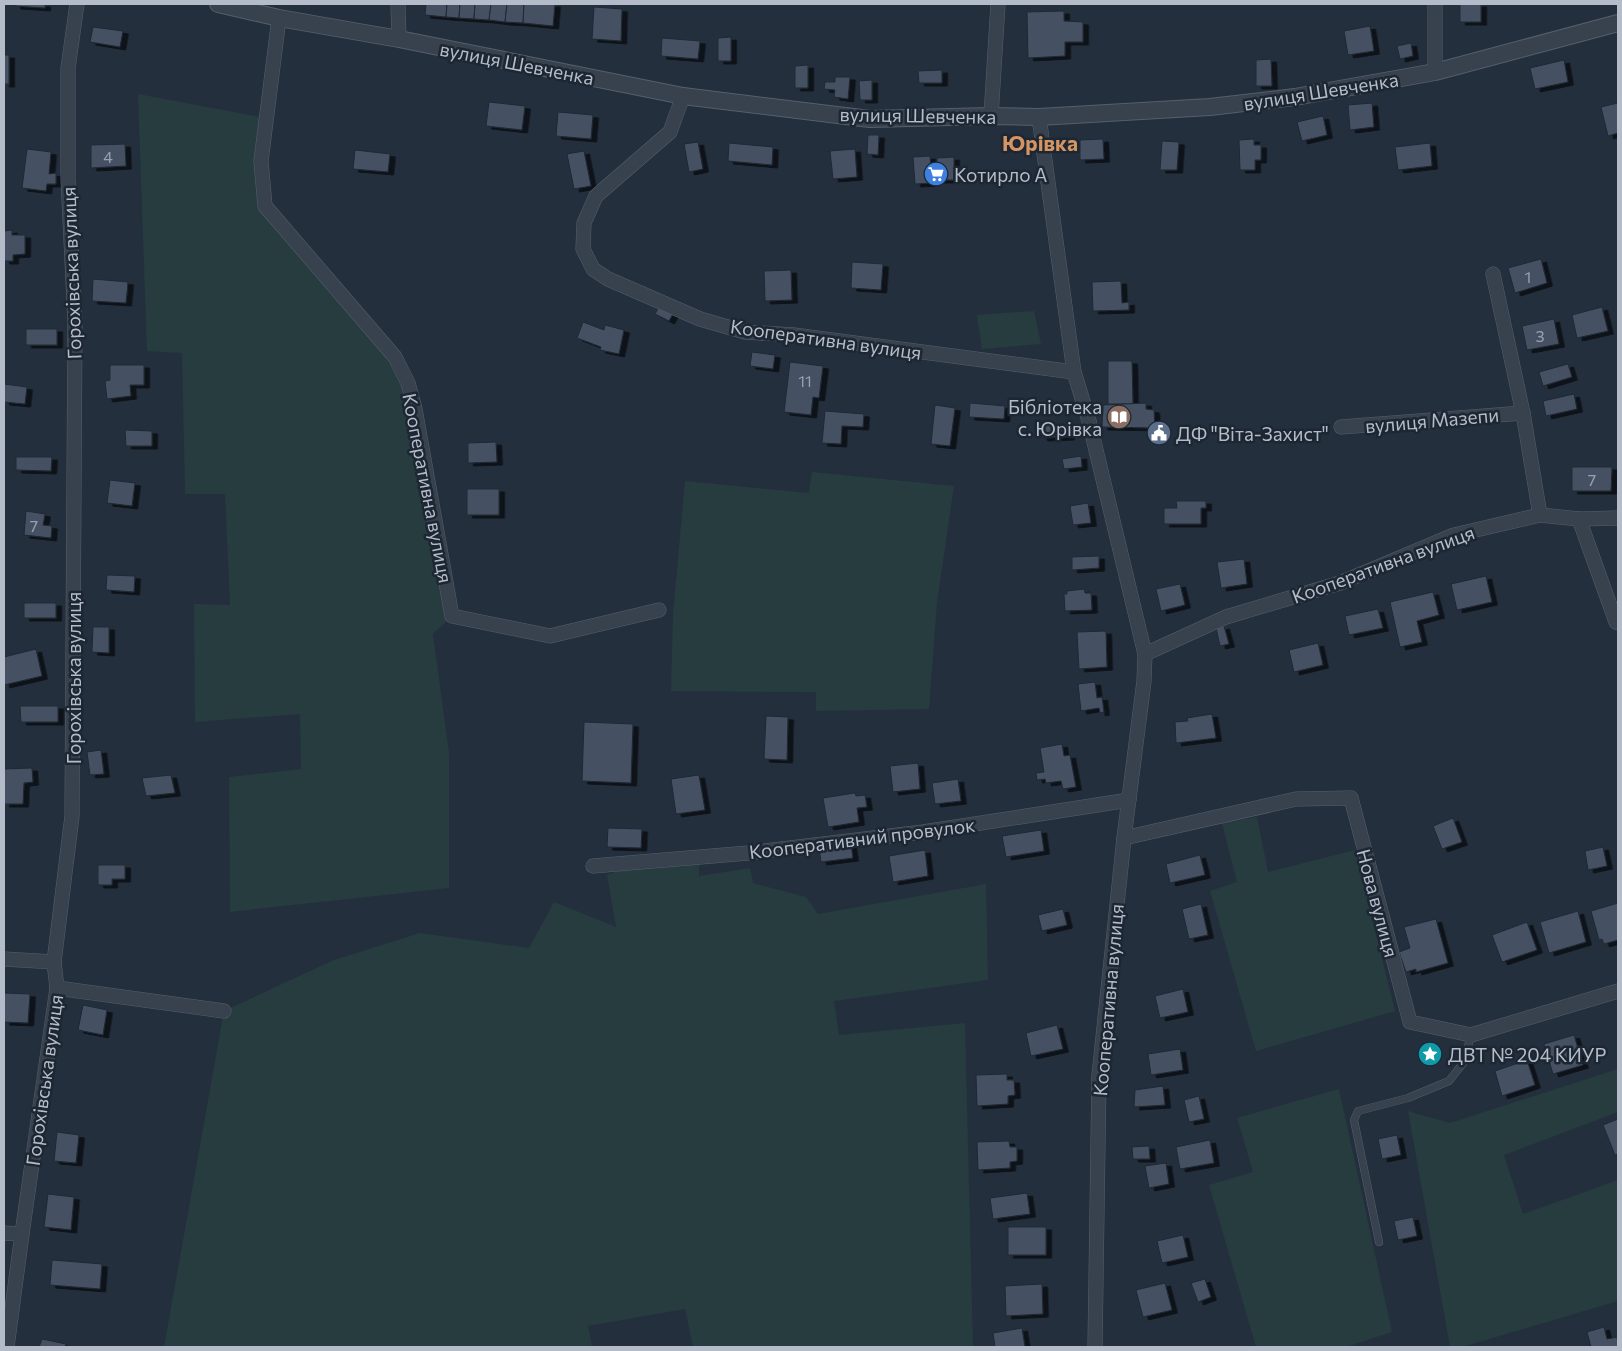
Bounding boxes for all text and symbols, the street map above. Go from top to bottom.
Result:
street label: вулиця Шевченка [438,37,596,89]
street label: вулиця Шевченка [1242,67,1400,115]
street label: вулиця Шевченка [839,102,997,128]
district label: Юрівка [1002,130,1078,155]
house number: 4 [103,147,113,166]
supermarket icon: Котирло А [923,161,949,187]
place label: Котирло А [954,163,1047,186]
street label: Горохівська вулиця [56,186,86,360]
house number: 1 [1525,267,1531,286]
street label: Кооперативна вулиця [729,314,923,364]
house number: 3 [1535,326,1545,345]
house number: 11 [798,371,812,390]
street label: Кооперативна вулиця [398,391,458,585]
place label: Бібліотека с. Юрівка [1008,395,1102,440]
street label: вулиця Мазепи [1364,403,1500,437]
library icon: Бібліотека с. Юрівка [1106,404,1132,430]
public building icon: ДФ "Віта-Захист" [1146,420,1172,446]
place label: ДФ "Віта-Захист" [1176,422,1329,445]
house number: 7 [1588,470,1596,489]
house number: 7 [30,516,38,535]
street label: Кооперативна вулиця [1288,520,1478,608]
street label: Горохівська вулиця [62,592,85,764]
street label: Кооперативний провулок [748,813,976,863]
street label: Нова вулиця [1352,846,1404,960]
street label: Кооперативна вулиця [1088,903,1128,1097]
street label: Горохівська вулиця [21,993,67,1167]
place icon: ДВТ № 204 КИУР [1417,1041,1443,1067]
place label: ДВТ № 204 КИУР [1448,1043,1607,1066]

